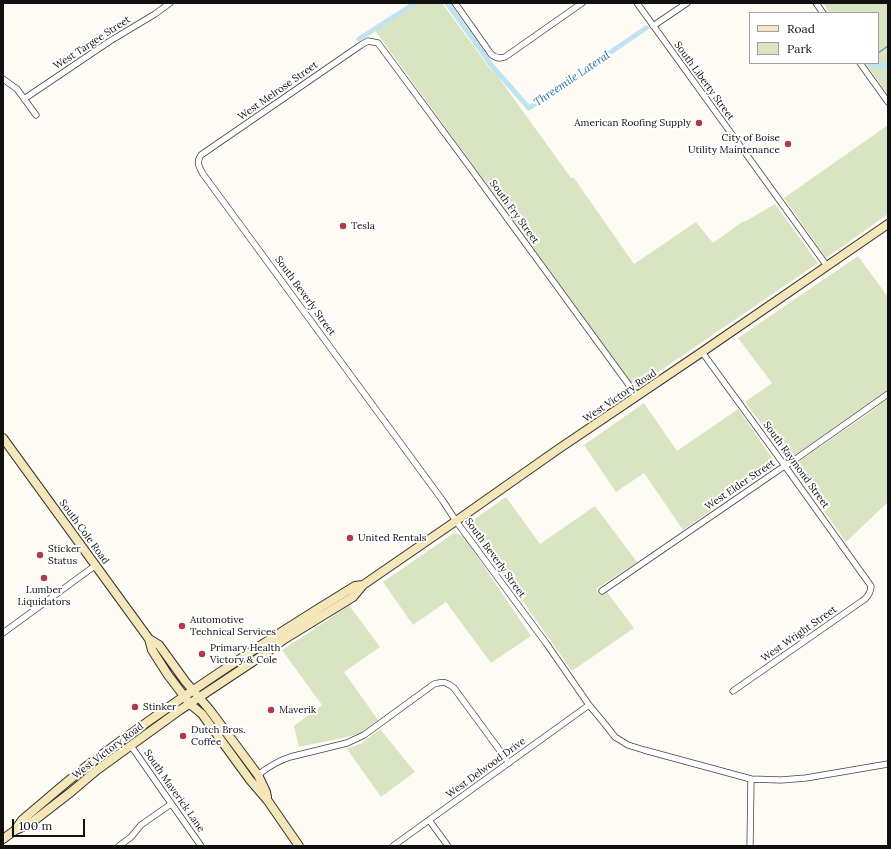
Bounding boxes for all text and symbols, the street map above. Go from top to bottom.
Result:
legend [749,12,879,64]
street label: West Targee Street [51,14,133,72]
text: Road [787,21,815,36]
street label: South Liberty Street [671,39,737,123]
text: Park [787,41,812,56]
water label: Threemile Lateral [532,49,612,109]
street label: West Melrose Street [236,59,320,123]
place label: American Roofing Supply [574,117,691,129]
marker: American Roofing Supply [694,118,704,128]
place label: City of Boise Utility Maintenance [688,132,780,156]
marker: City of Boise Utility Maintenance [783,139,793,149]
street label: South Fry Street [487,178,541,246]
place label: Tesla [351,220,375,232]
marker: Tesla [338,221,348,231]
street label: South Beverly Street [272,254,338,338]
street label: West Victory Road [581,367,659,425]
street label: South Raymond Street [760,419,832,511]
street label: West Elder Street [703,457,777,513]
street label: South Cole Road [57,497,111,567]
street label: South Beverly Street [462,516,528,600]
place label: United Rentals [358,532,426,544]
marker: United Rentals [345,533,355,543]
place label: Sticker Status [48,543,81,566]
marker: Sticker Status [35,550,45,560]
marker: Lumber Liquidators [39,573,49,583]
place label: Lumber Liquidators [18,584,70,608]
street label: West Wright Street [759,603,839,665]
place label: Automotive Technical Services [190,614,276,638]
marker: Automotive Technical Services [177,621,187,631]
place label: Primary Health Victory & Cole [210,642,280,666]
marker: Primary Health Victory & Cole [197,649,207,659]
place label: Stinker [143,701,176,713]
marker: Stinker [130,702,140,712]
place label: Maverik [279,704,316,716]
marker: Maverik [266,705,276,715]
street label: West Victory Road [70,720,146,782]
place label: Dutch Bros. Coffee [191,724,246,748]
marker: Dutch Bros. Coffee [178,731,188,741]
street label: West Delwood Drive [444,735,528,801]
street label: South Maverick Lane [141,748,207,834]
scale bar [14,811,87,837]
text: 100 m [19,818,52,833]

